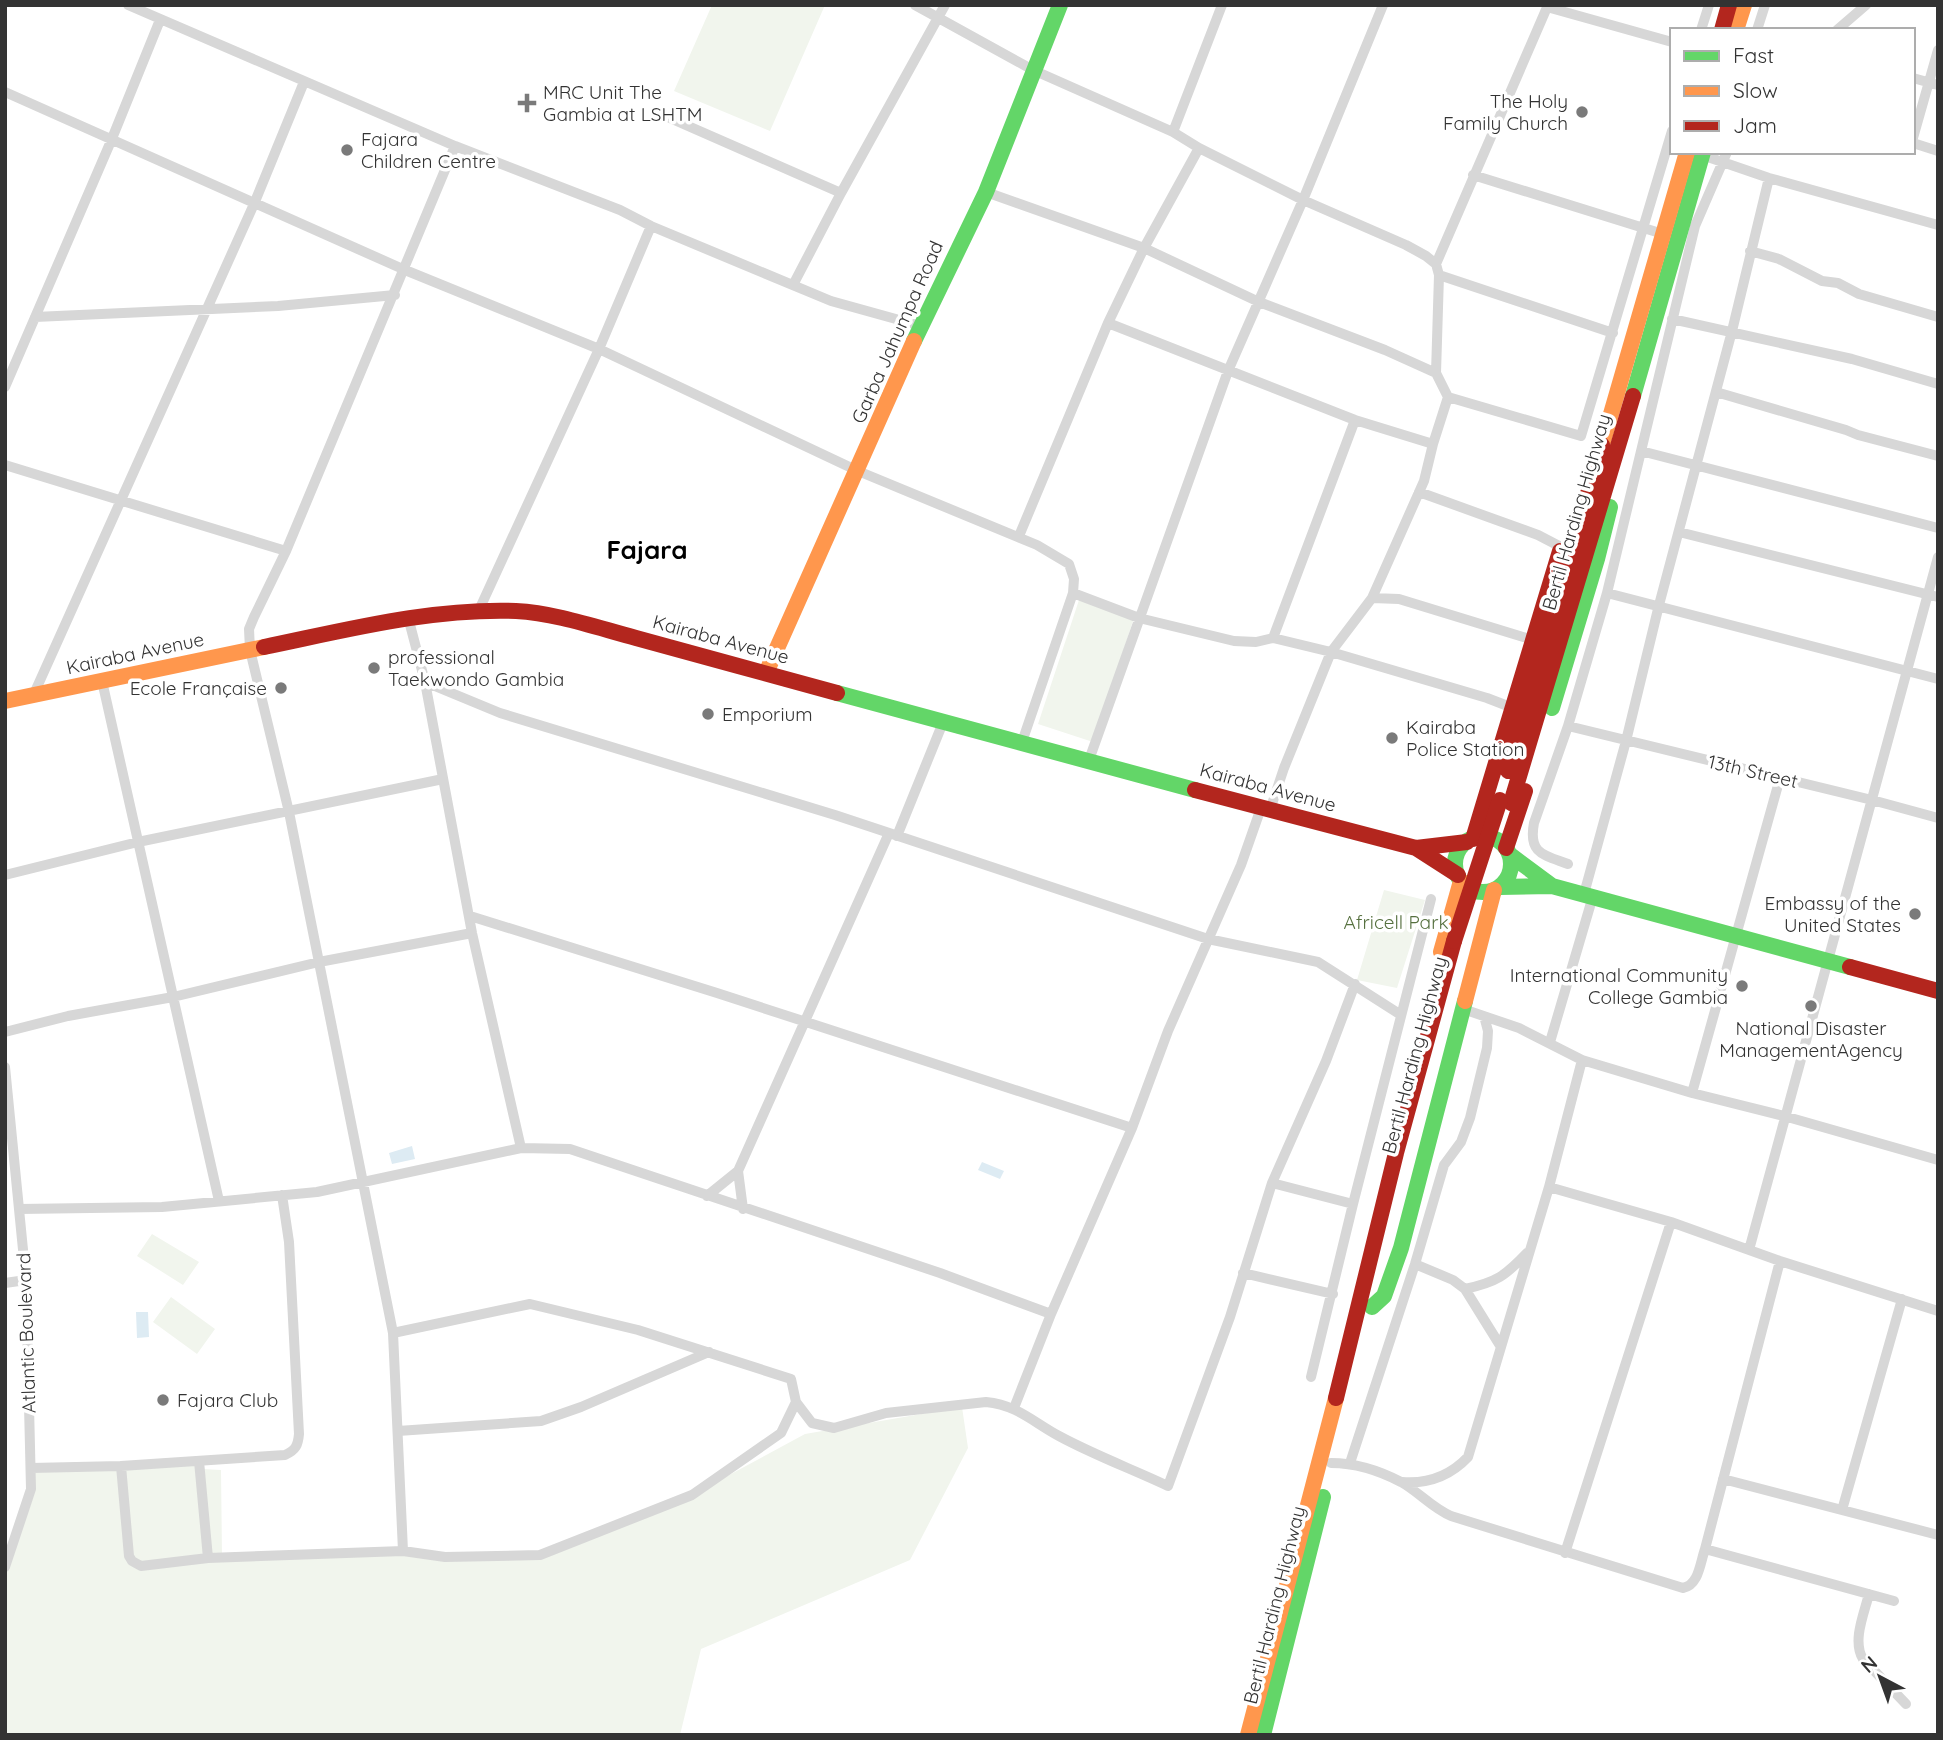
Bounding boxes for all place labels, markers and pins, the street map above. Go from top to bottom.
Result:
place label: MRC Unit The Gambia at LSHTM [543,80,702,126]
place label: The Holy Family Church [1443,89,1568,135]
marker: MRC Unit The Gambia at LSHTM [517,93,537,113]
marker: The Holy Family Church [1574,104,1590,120]
place label: Fajara Children Centre [361,127,496,173]
marker: Fajara Children Centre [339,142,355,158]
place label: professional Taekwondo Gambia [388,645,564,691]
marker: professional Taekwondo Gambia [366,660,382,676]
place label: Ecole Française [130,676,267,700]
marker: Ecole Française [273,680,289,696]
place label: Emporium [722,702,813,726]
marker: Emporium [700,706,716,722]
place label: Kairaba Police Station [1406,715,1524,761]
marker: Kairaba Police Station [1384,730,1400,746]
place label: Embassy of the United States [1765,891,1901,937]
marker: Embassy of the United States [1907,906,1923,922]
place label: International Community College Gambia [1510,963,1728,1009]
marker: International Community College Gambia [1734,978,1750,994]
marker: National Disaster ManagementAgency [1803,998,1819,1014]
place label: National Disaster ManagementAgency [1719,1016,1903,1062]
place label: Fajara Club [177,1388,278,1412]
marker: Fajara Club [155,1392,171,1408]

